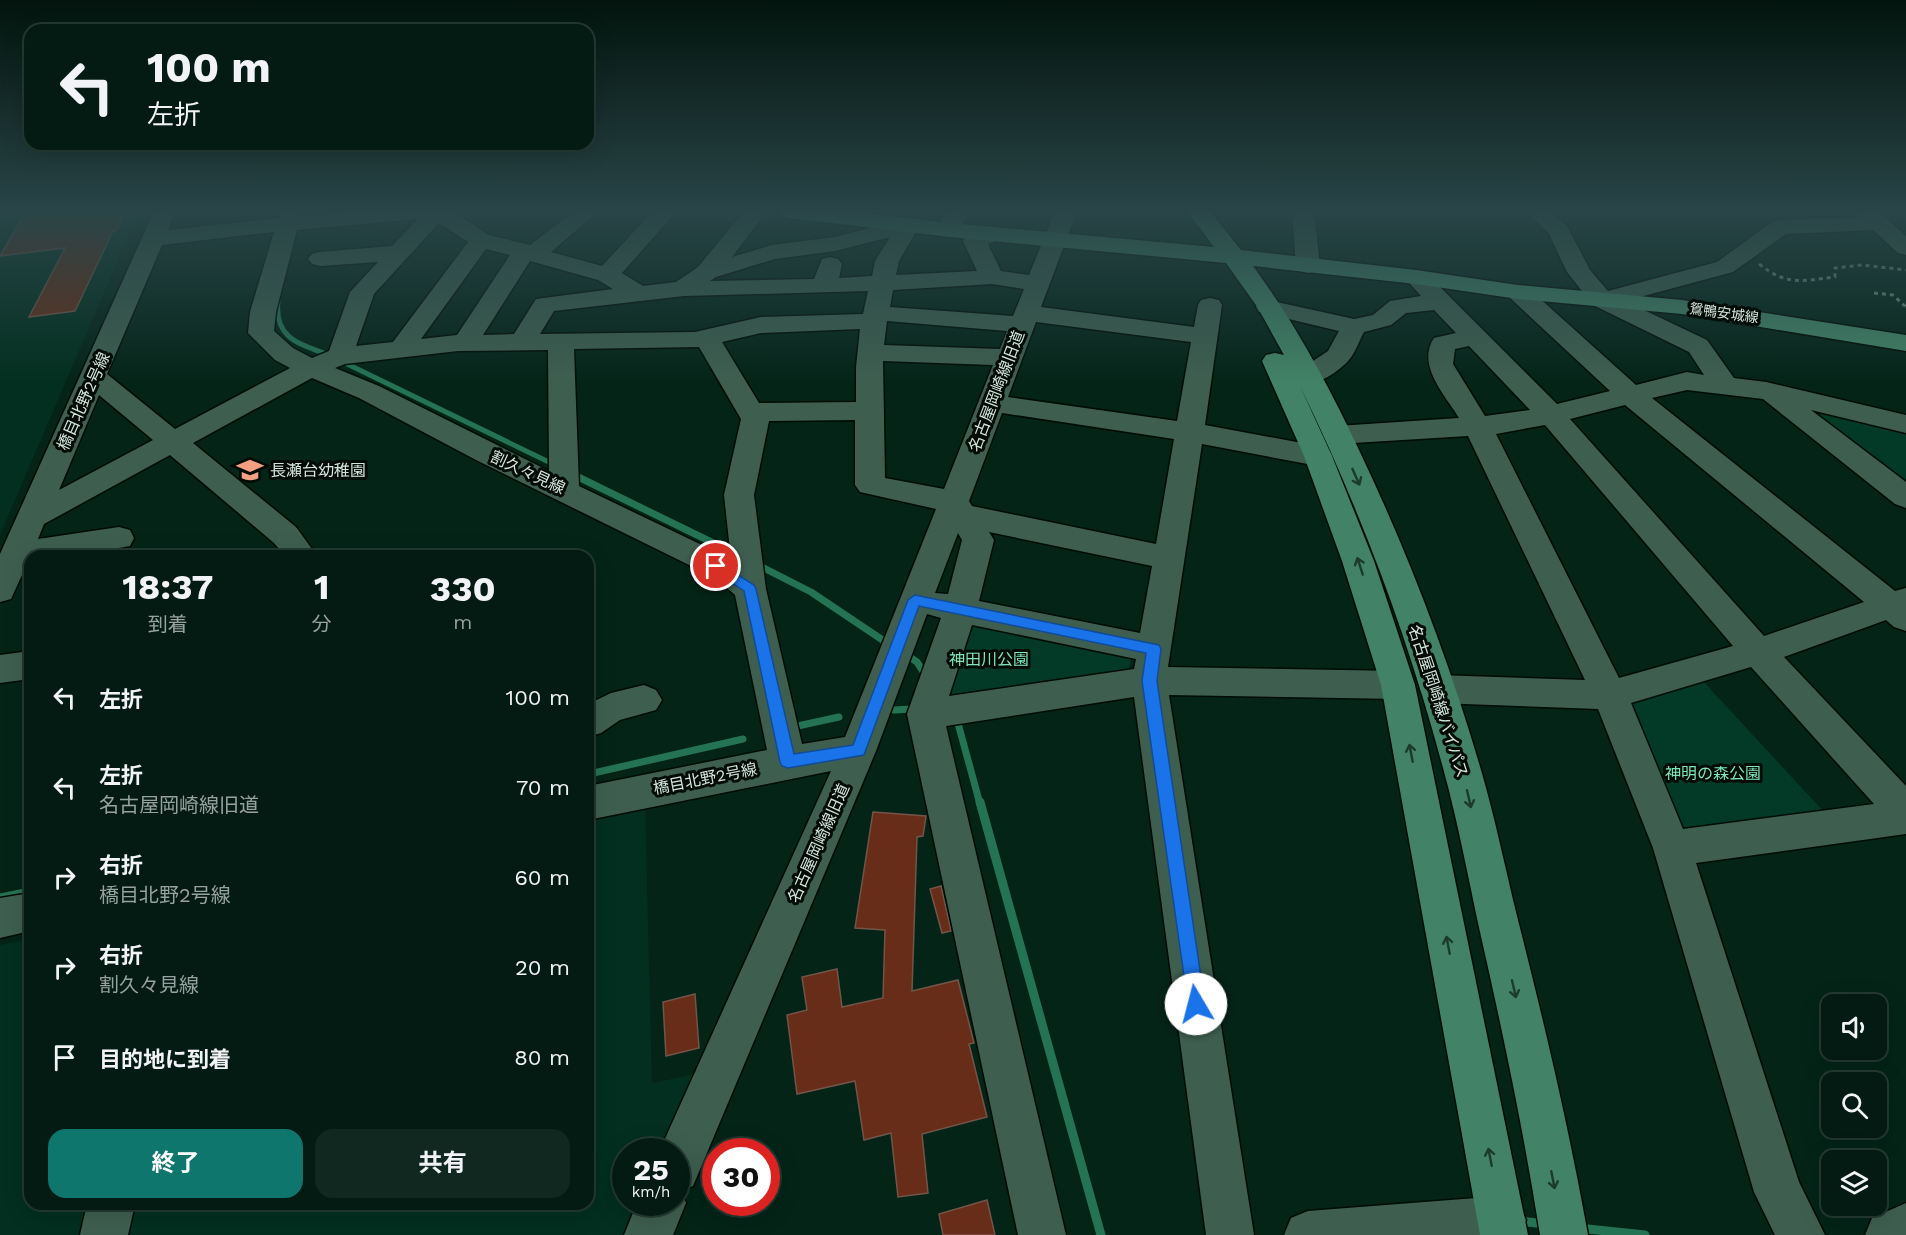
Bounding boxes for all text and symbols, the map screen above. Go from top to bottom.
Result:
text: 100 m [147,43,271,92]
icon: left [48,48,126,126]
text: 左折 [147,99,201,131]
street label: 鴛鴨安城線 [1688,300,1760,326]
street label: 名古屋岡崎線旧道 [965,328,1028,454]
street label: 橋目北野2号線 [53,349,114,453]
street label: 割久々見線 [488,447,568,498]
school or university icon: 長瀬台幼稚園 [235,455,265,485]
place label: 長瀬台幼稚園 [270,461,366,480]
one-way arrow [1350,468,1362,486]
pin [690,540,741,591]
icon: arrive [699,549,732,582]
one-way arrow [1353,557,1364,576]
text: 18:37 [122,566,213,608]
text: 1 [314,566,329,608]
text: 330 [430,568,496,610]
text: m [453,610,472,634]
text: 到着 [148,612,188,636]
text: 分 [312,612,332,636]
street label: 名古屋岡崎線バイパス [1405,622,1472,780]
park label: 神田川公園 [949,650,1029,669]
icon: left [48,681,81,714]
text: 100 m [506,685,570,710]
text: 左折 [99,687,143,712]
one-way arrow [1405,744,1416,764]
street label: 橋目北野2号線 [652,759,759,798]
text: 左折 [99,763,143,788]
park label: 神明の森公園 [1665,764,1761,783]
icon: left [48,771,81,804]
text: 70 m [516,775,570,800]
street label: 名古屋岡崎線旧道 [784,781,853,906]
one-way arrow [1463,790,1475,809]
text: 名古屋岡崎線旧道 [99,793,259,817]
text: 右折 [99,853,143,878]
icon: right [48,861,81,894]
text: 60 m [514,865,570,890]
text: 橋目北野2号線 [99,883,231,907]
one-way arrow [1442,935,1453,955]
text: 右折 [99,943,143,968]
icon: right [48,951,81,984]
text: 20 m [515,955,570,980]
position arrow [1164,972,1228,1036]
text: 割久々見線 [99,973,199,997]
one-way arrow [1509,979,1521,998]
map controls [1821,994,1887,1216]
button: sound [1821,994,1887,1060]
icon: arrive [48,1041,81,1074]
text: 80 m [514,1045,570,1070]
text: 目的地に到着 [99,1047,231,1072]
button: search [1821,1072,1887,1138]
button: 終了 [48,1129,303,1198]
button: 共有 [315,1129,570,1198]
speed limit sign: 30 [702,1138,780,1216]
one-way arrow [1484,1148,1495,1167]
button: layers [1821,1150,1887,1216]
text: 25 [633,1152,669,1187]
one-way arrow [1548,1170,1559,1189]
text: km/h [632,1183,670,1201]

